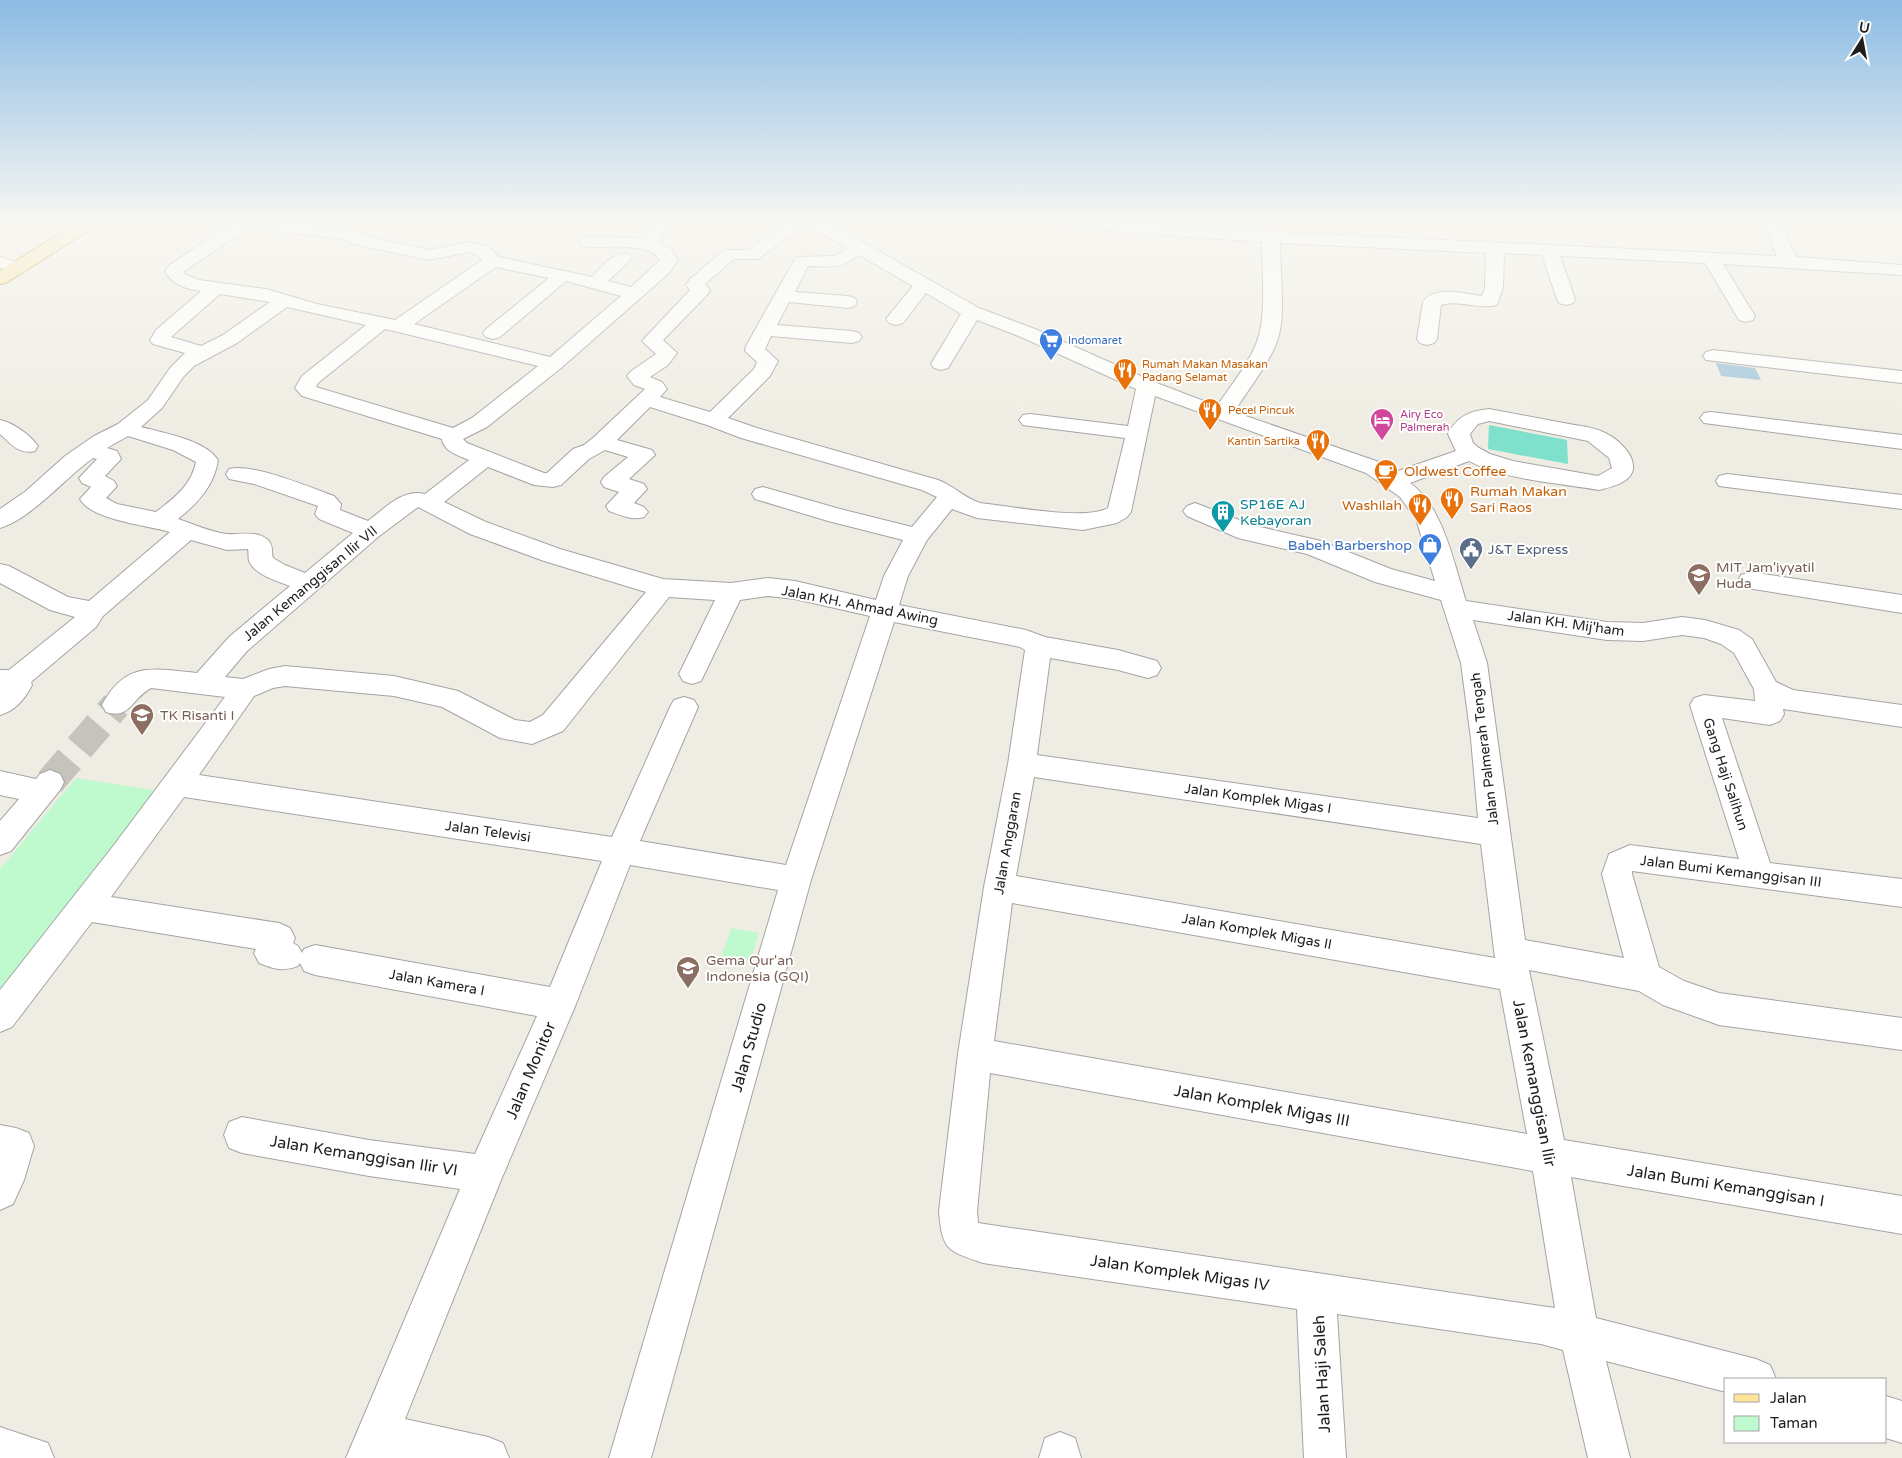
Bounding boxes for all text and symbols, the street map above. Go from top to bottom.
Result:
north arrow [1837,15,1887,65]
text: U [1858,18,1871,37]
supermarket icon: Indomaret [1038,327,1064,361]
place label: Indomaret [1068,334,1122,347]
restaurant icon: Rumah Makan Masakan Padang Selamat [1112,357,1138,391]
place label: Rumah Makan Masakan Padang Selamat [1142,358,1268,384]
restaurant icon: Pecel Pincuk [1197,397,1223,431]
place label: Pecel Pincuk [1228,404,1294,417]
hotel icon: Airy Eco Palmerah [1369,407,1395,441]
place label: Airy Eco Palmerah [1400,408,1449,434]
restaurant icon: Kantin Sartika [1305,428,1331,462]
place label: Kantin Sartika [1227,435,1300,448]
cafe icon: Oldwest Coffee [1373,458,1399,492]
place label: Oldwest Coffee [1404,463,1506,480]
place label: Rumah Makan Sari Raos [1470,483,1567,516]
restaurant icon: Rumah Makan Sari Raos [1439,486,1465,520]
restaurant icon: Washilah [1407,492,1433,526]
place label: SP16E AJ Kebayoran [1240,496,1312,529]
place label: Washilah [1342,497,1402,514]
building icon: SP16E AJ Kebayoran [1210,499,1236,533]
street label: Jalan Kemanggisan Ilir VII [240,522,381,644]
shop icon: Babeh Barbershop [1417,532,1443,566]
public building icon: J&T Express [1458,536,1484,570]
place label: Babeh Barbershop [1288,537,1412,554]
place label: J&T Express [1488,541,1568,558]
place label: MIT Jam'iyyatil Huda [1716,559,1815,592]
school or university icon: MIT Jam'iyyatil Huda [1686,562,1712,596]
street label: Jalan KH. Ahmad Awing [780,582,940,629]
street label: Jalan KH. Mij'ham [1506,607,1626,640]
street label: Jalan Palmerah Tengah [1467,672,1502,826]
school or university icon: TK Risanti I [129,702,155,736]
place label: TK Risanti I [160,707,234,724]
street label: Gang Haji Salihun [1699,716,1752,833]
street label: Jalan Komplek Migas I [1183,780,1332,817]
street label: Jalan Anggaran [990,790,1025,896]
street label: Jalan Televisi [444,817,532,846]
street label: Jalan Bumi Kemanggisan III [1639,852,1823,891]
street label: Jalan Komplek Migas II [1181,910,1333,953]
place label: Gema Qur'an Indonesia (GQI) [706,952,809,985]
school or university icon: Gema Qur'an Indonesia (GQI) [675,955,701,989]
street label: Jalan Kamera I [388,966,486,999]
street label: Jalan Kemanggisan Ilir [1508,998,1560,1169]
street label: Jalan Studio [727,1000,771,1094]
street label: Jalan Monitor [501,1018,561,1122]
street label: Jalan Komplek Migas III [1172,1081,1351,1131]
street label: Jalan Kemanggisan Ilir VI [269,1131,459,1181]
street label: Jalan Bumi Kemanggisan I [1626,1161,1826,1211]
street label: Jalan Komplek Migas IV [1089,1251,1271,1295]
street label: Jalan Haji Saleh [1309,1314,1335,1434]
legend [1724,1378,1887,1443]
text: Jalan [1770,1389,1807,1407]
text: Taman [1770,1414,1818,1432]

